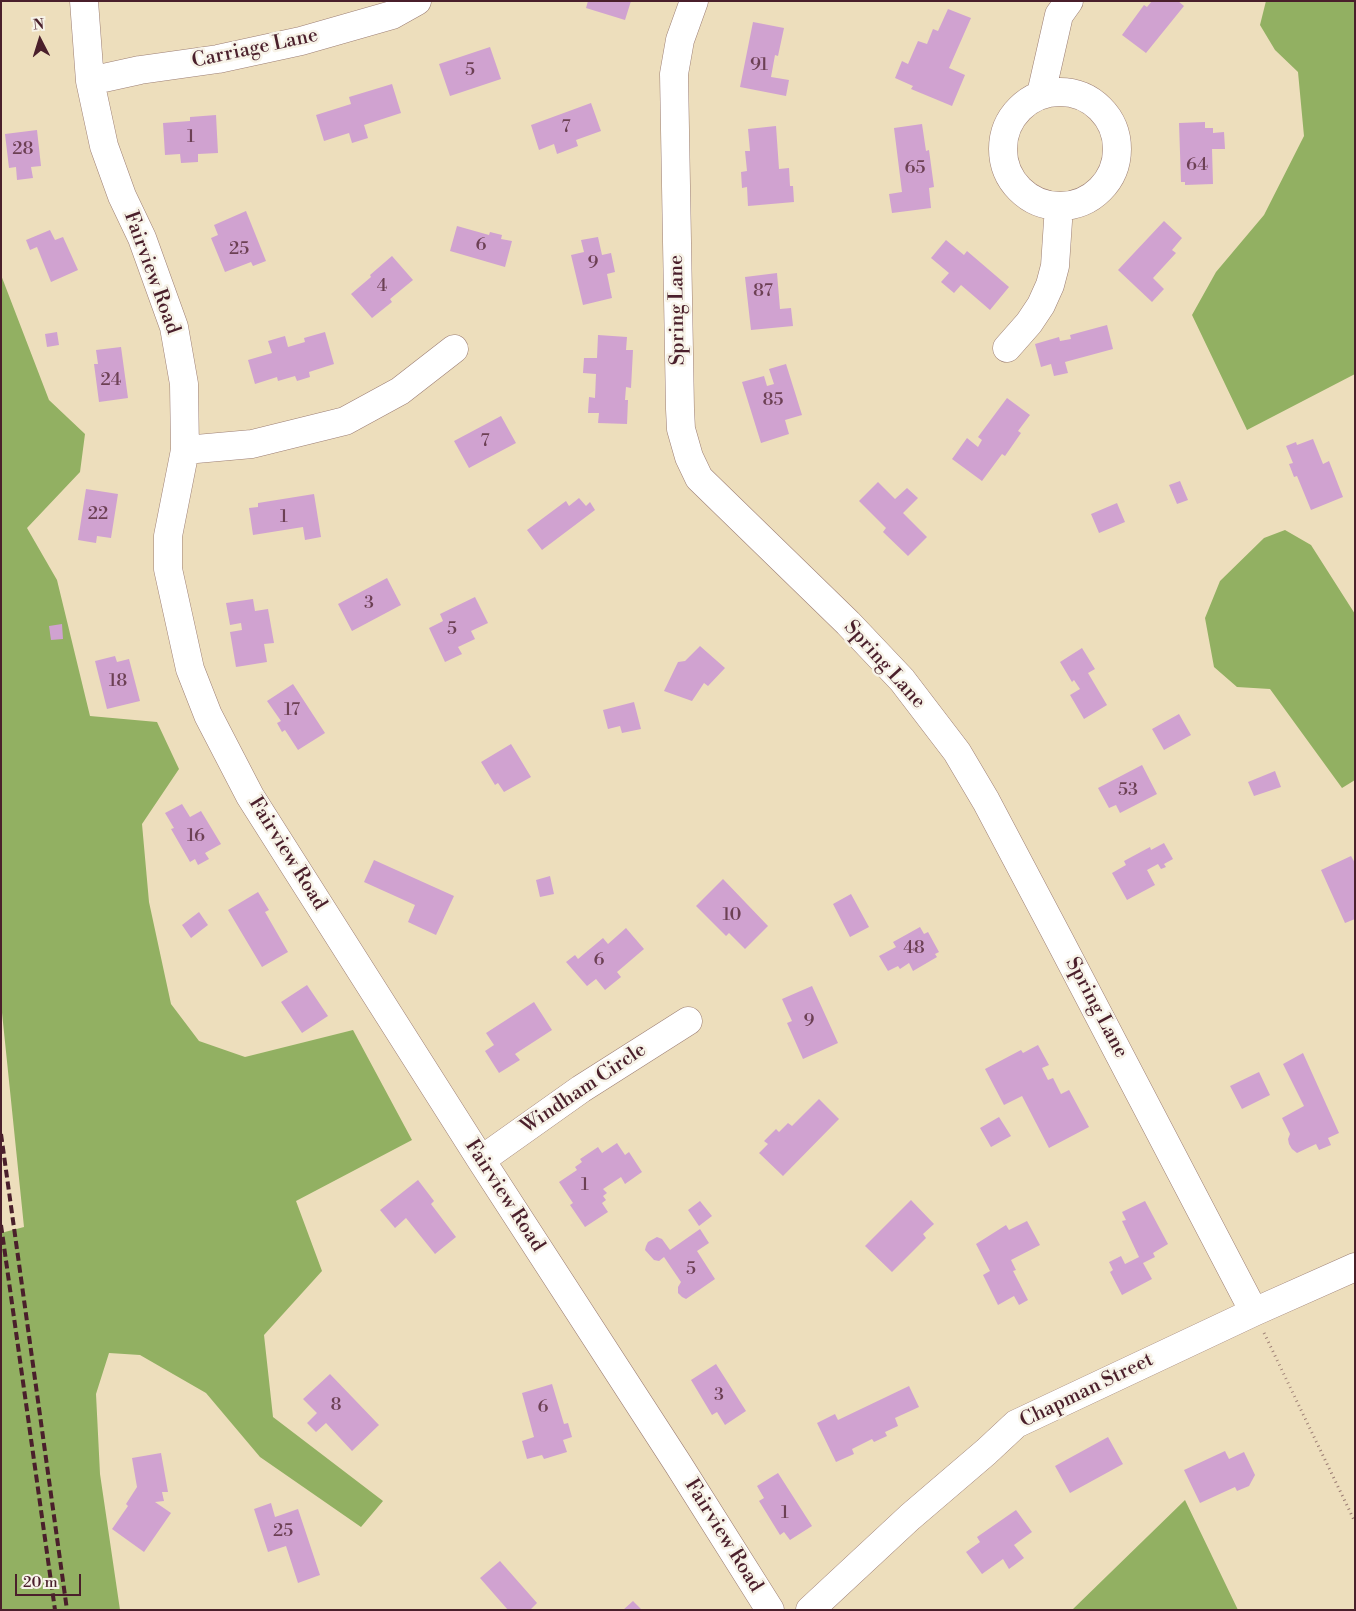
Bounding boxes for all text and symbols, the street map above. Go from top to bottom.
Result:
north arrow [15,15,65,65]
text: N [32,16,45,35]
street label: Carriage Lane [190,24,320,74]
house number: 91 [750,55,768,77]
house number: 5 [465,60,475,82]
house number: 7 [561,117,571,139]
house number: 1 [187,127,195,149]
house number: 28 [12,139,34,161]
house number: 64 [1186,155,1208,177]
house number: 65 [905,158,925,180]
street label: Fairview Road [118,208,184,338]
house number: 6 [476,235,486,257]
house number: 25 [229,239,249,261]
house number: 9 [588,253,598,275]
street label: Spring Lane [665,255,691,365]
house number: 4 [377,276,387,298]
house number: 87 [753,281,773,303]
house number: 24 [100,370,122,392]
house number: 85 [763,390,783,412]
house number: 7 [480,431,490,453]
house number: 22 [88,504,108,526]
house number: 1 [280,507,288,529]
house number: 3 [364,593,374,615]
street label: Spring Lane [838,616,930,714]
house number: 5 [447,619,457,641]
house number: 18 [109,671,127,693]
house number: 17 [284,700,300,722]
house number: 53 [1118,780,1138,802]
street label: Fairview Road [243,793,331,915]
house number: 16 [187,826,205,848]
house number: 10 [722,905,742,927]
house number: 48 [903,938,925,960]
house number: 6 [594,950,604,972]
street label: Spring Lane [1059,954,1133,1062]
house number: 9 [804,1011,814,1033]
street label: Windham Circle [517,1038,651,1140]
street label: Fairview Road [459,1135,549,1257]
house number: 1 [581,1175,589,1197]
house number: 5 [686,1259,696,1281]
street label: Chapman Street [1016,1348,1158,1434]
house number: 3 [714,1385,724,1407]
house number: 8 [330,1395,342,1417]
house number: 6 [538,1397,548,1419]
street label: Fairview Road [679,1475,767,1597]
house number: 1 [781,1503,789,1525]
house number: 25 [273,1521,293,1543]
scale bar [18,1564,84,1596]
text: 20 m [23,1573,58,1592]

